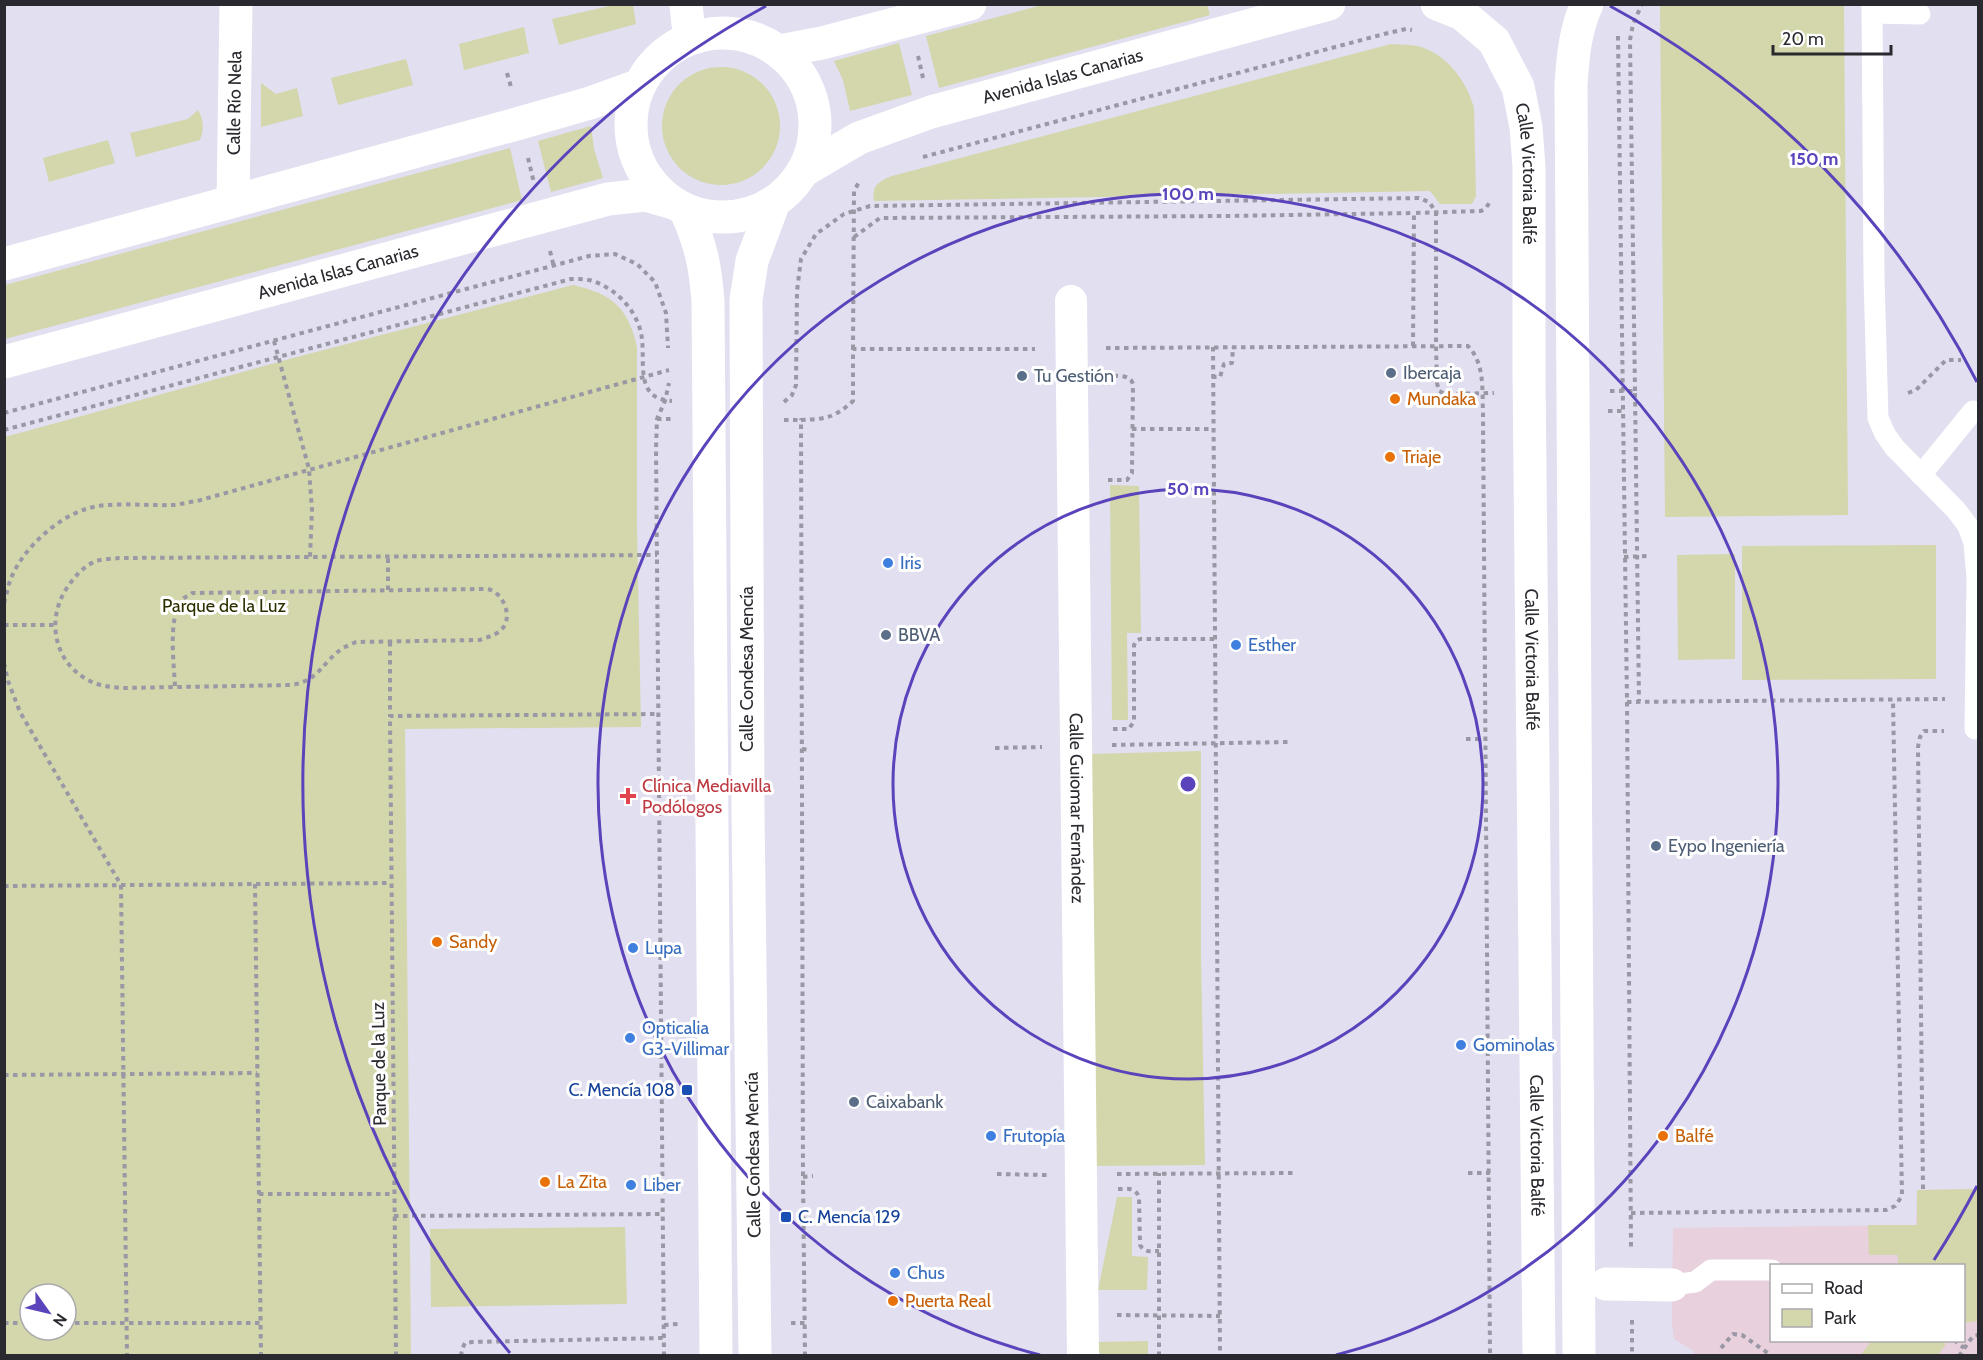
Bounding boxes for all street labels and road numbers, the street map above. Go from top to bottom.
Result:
street label: Avenida Islas Canarias [980,44,1145,109]
street label: Calle Río Nela [223,50,246,155]
street label: Calle Victoria Balfé [1510,101,1540,244]
street label: Avenida Islas Canarias [255,240,421,304]
street label: Calle Condesa Mencía [736,586,758,752]
street label: Calle Victoria Balfé [1520,588,1544,731]
street label: Calle Guiomar Fernández [1065,712,1089,904]
street label: Parque de la Luz [367,1001,391,1126]
street label: Calle Condesa Mencía [741,1072,765,1238]
street label: Calle Victoria Balfé [1525,1074,1549,1216]

